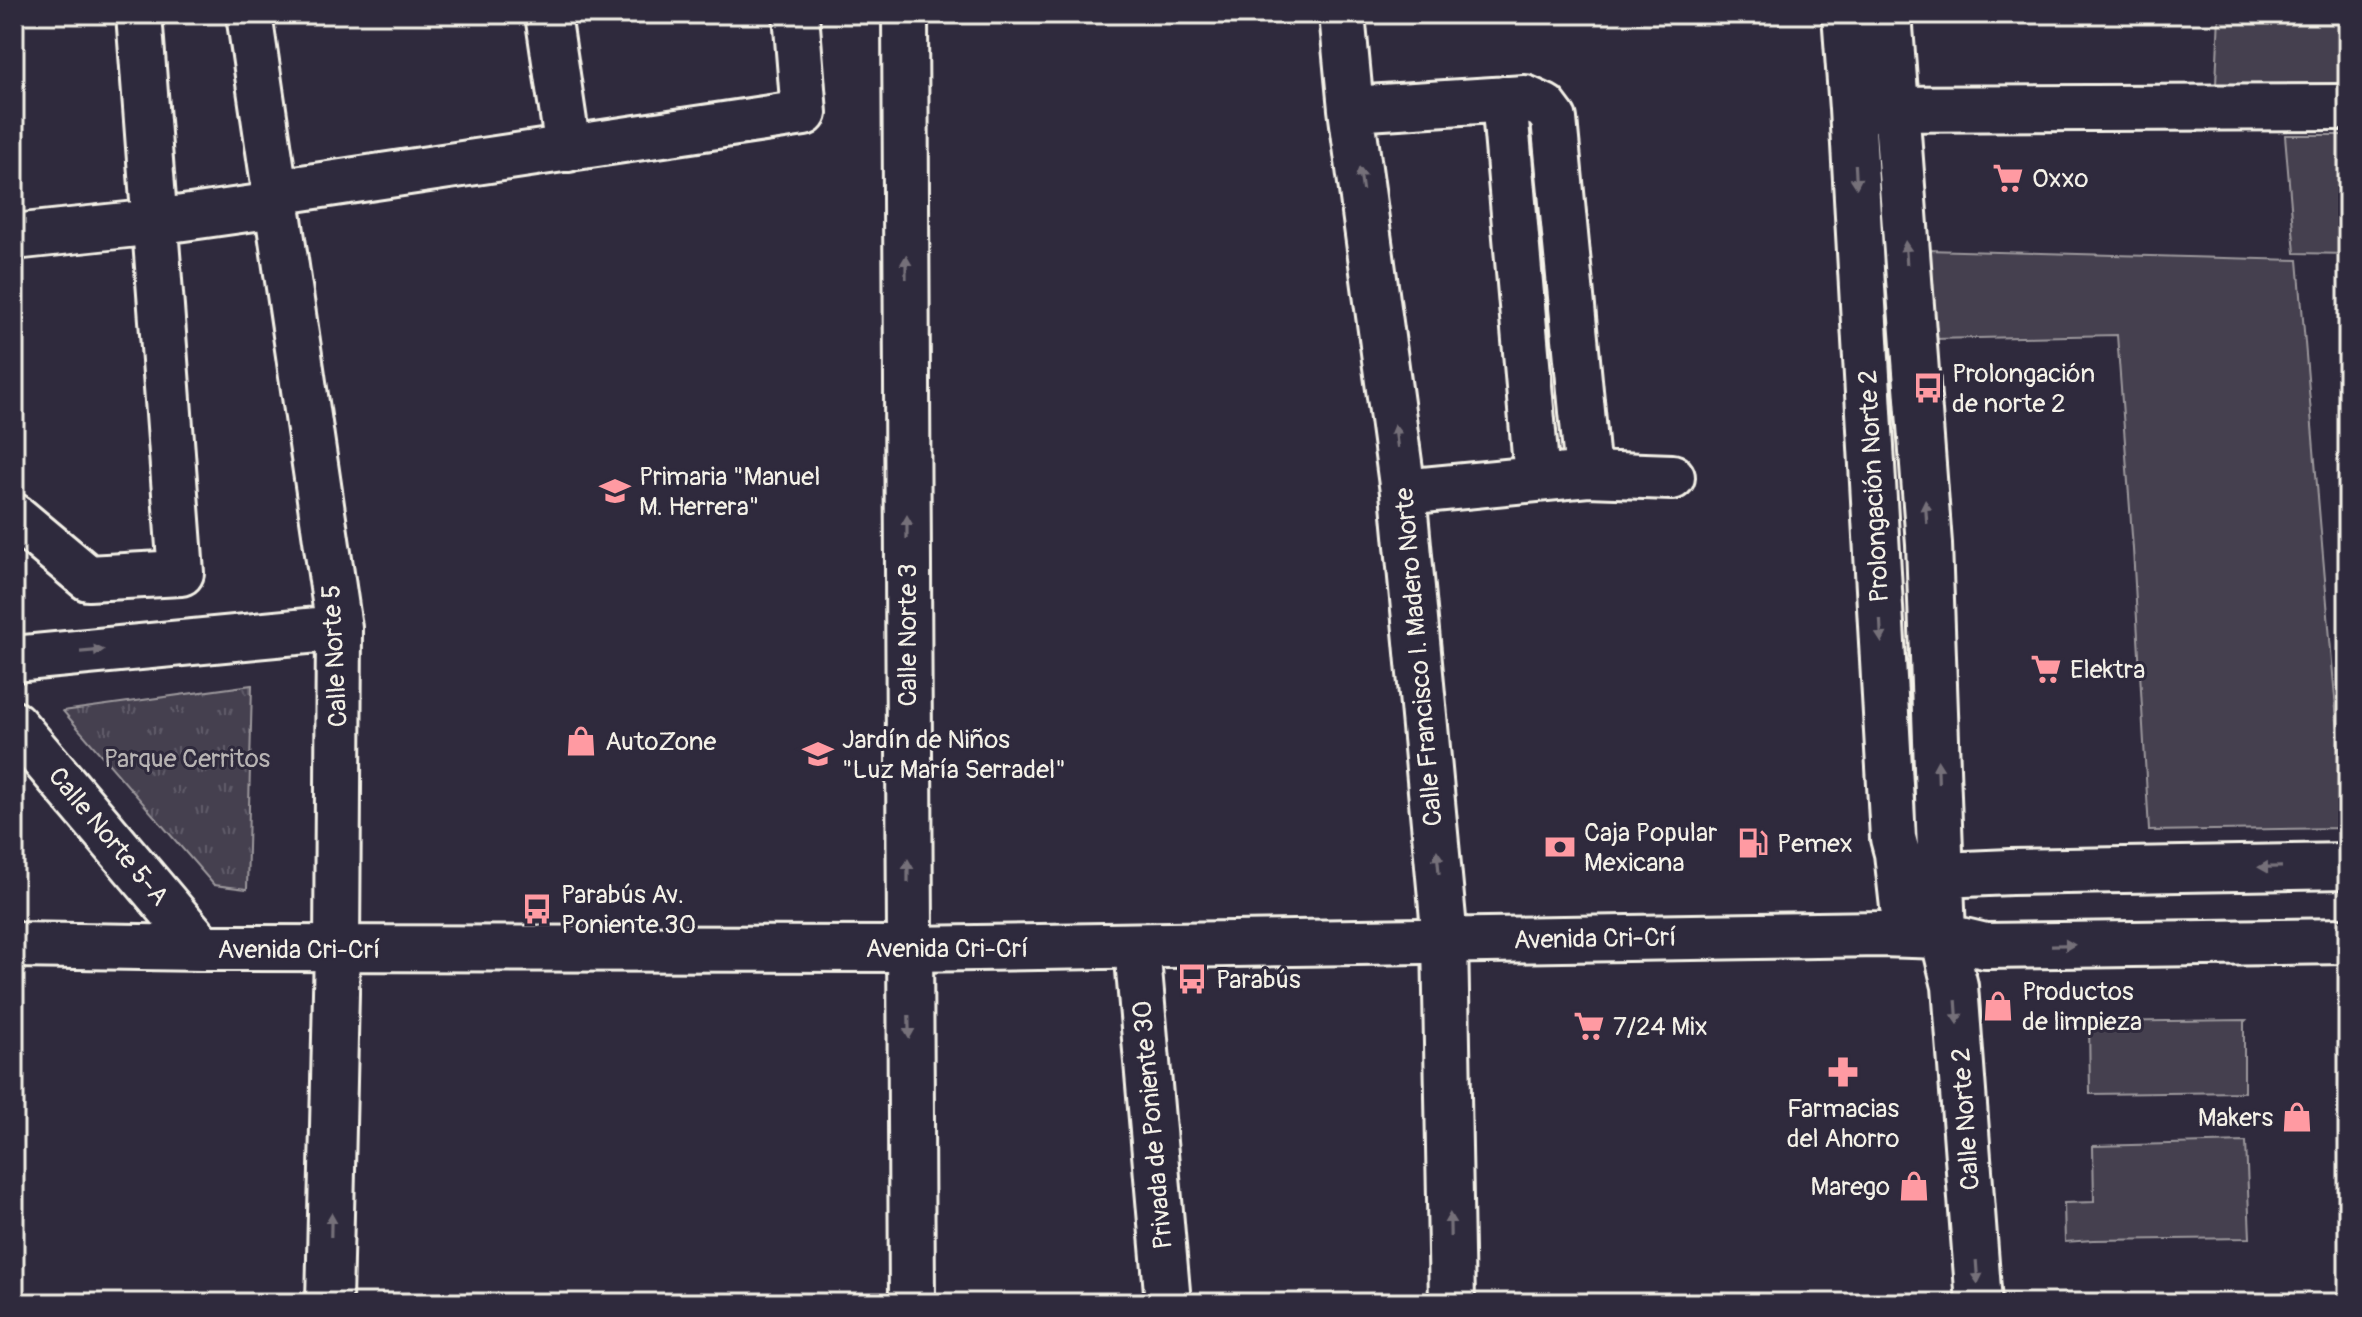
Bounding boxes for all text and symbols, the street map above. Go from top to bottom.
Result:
supermarket icon: Oxxo [1991,161,2025,195]
place label: Oxxo [2032,163,2089,195]
one-way arrow [1850,164,1863,189]
one-way arrow [1354,166,1367,191]
one-way arrow [1899,240,1912,265]
one-way arrow [900,254,912,279]
place label: Prolongación de norte 2 [1952,358,2095,420]
street label: Prolongación Norte 2 [1852,369,1896,603]
bus stop icon: Prolongación de norte 2 [1911,371,1945,405]
one-way arrow [1389,423,1402,448]
place label: Primaria "Manuel M. Herrera" [639,461,820,523]
school or university icon: Primaria "Manuel M. Herrera" [598,474,632,508]
street label: Calle Francisco I. Madero Norte [1388,486,1450,828]
one-way arrow [1919,499,1932,524]
one-way arrow [901,514,913,539]
street label: Calle Norte 3 [892,563,924,707]
street label: Calle Norte 5 [315,584,355,728]
one-way arrow [1875,619,1888,644]
one-way arrow [80,645,105,658]
supermarket icon: Elektra [2029,652,2063,686]
place label: Elektra [2070,654,2145,686]
shop icon: AutoZone [564,724,598,758]
place label: Jardín de Niños "Luz María Serradel" [842,724,1066,786]
place label: AutoZone [605,726,716,758]
school or university icon: Jardín de Niños "Luz María Serradel" [801,737,835,771]
park label: Parque Cerritos [104,743,271,775]
one-way arrow [1931,759,1944,784]
street label: Calle Norte 5-A [41,761,175,912]
place label: Caja Popular Mexicana [1584,817,1718,879]
fuel station icon: Pemex [1736,826,1770,860]
place label: Pemex [1777,828,1853,860]
bank icon: Caja Popular Mexicana [1543,830,1577,864]
one-way arrow [1431,849,1444,874]
one-way arrow [902,858,914,883]
one-way arrow [2257,861,2282,874]
place label: Parabús Av. Poniente 30 [561,879,696,941]
bus stop icon: Parabús Av. Poniente 30 [520,892,554,926]
street label: Avenida Cri-Crí [1513,922,1677,956]
street label: Avenida Cri-Crí [866,933,1028,965]
street label: Avenida Cri-Crí [218,934,380,966]
one-way arrow [2051,939,2076,951]
bus stop icon: Parabús [1175,962,1209,996]
place label: Parabús [1216,964,1301,996]
place label: Productos de limpieza [2022,976,2142,1038]
shop icon: Productos de limpieza [1981,989,2015,1023]
street label: Privada de Poniente 30 [1126,999,1180,1251]
one-way arrow [1951,1000,1964,1025]
supermarket icon: 7/24 Mix [1572,1009,1606,1043]
place label: 7/24 Mix [1613,1011,1708,1043]
one-way arrow [903,1015,915,1040]
street label: Calle Norte 2 [1945,1046,1987,1192]
pharmacy icon: Farmacias del Ahorro [1826,1055,1860,1089]
place label: Farmacias del Ahorro [1787,1093,1899,1155]
shop icon: Makers [2280,1100,2314,1134]
place label: Makers [2198,1102,2273,1134]
shop icon: Marego [1897,1169,1931,1203]
place label: Marego [1811,1171,1890,1203]
one-way arrow [324,1212,337,1237]
one-way arrow [1444,1212,1457,1237]
one-way arrow [1971,1260,1984,1285]

